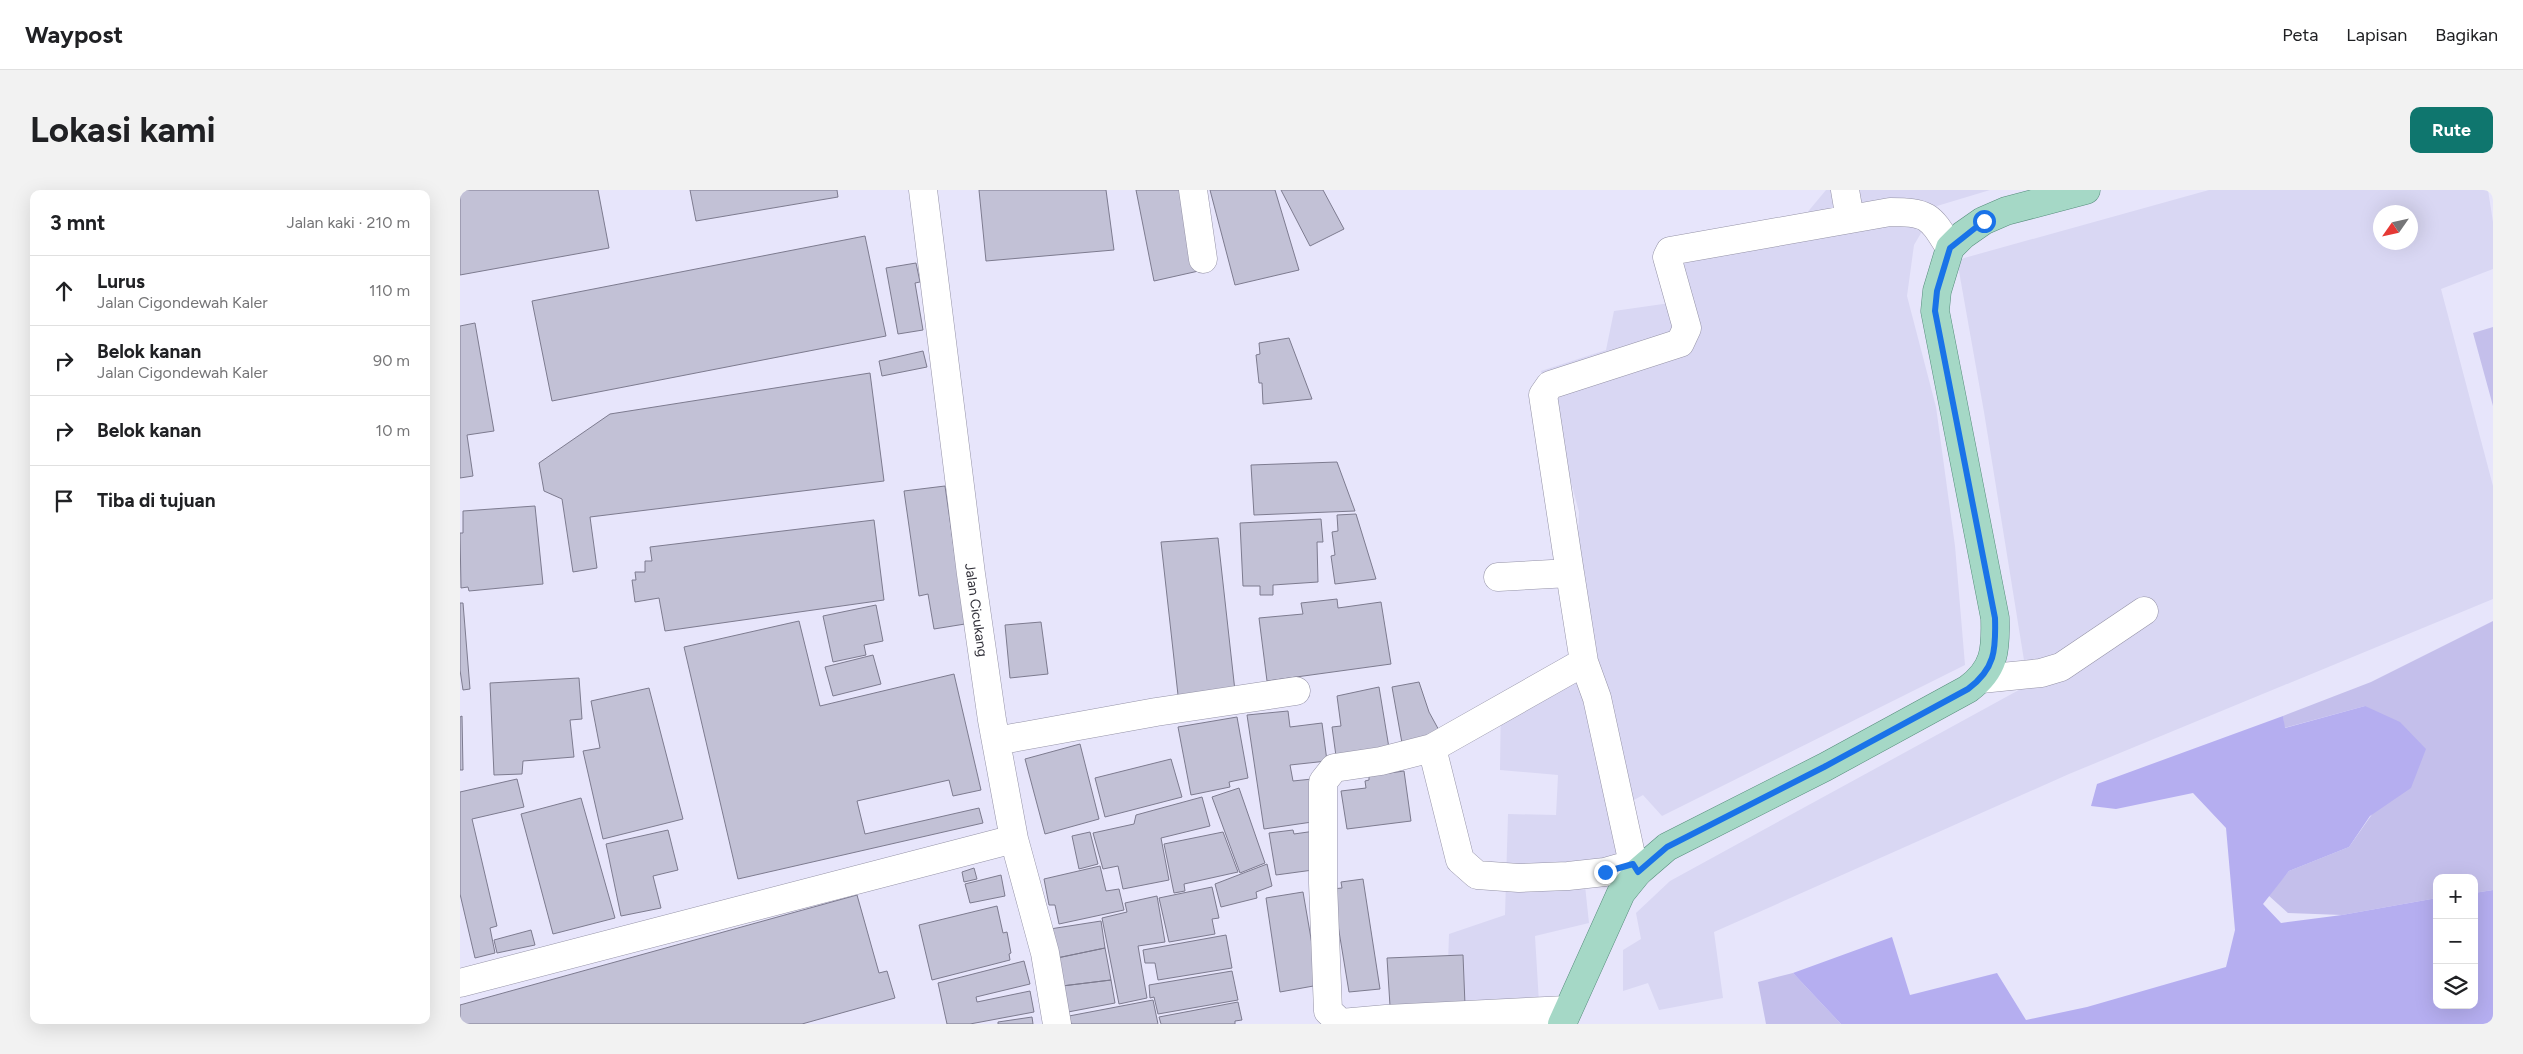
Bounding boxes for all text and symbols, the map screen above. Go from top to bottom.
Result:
text: Waypost [25,20,123,49]
text: Peta [2282,24,2318,46]
text: Lapisan [2346,24,2407,46]
text: Bagikan [2435,24,2498,46]
button: Rute [2410,107,2493,153]
text: Lokasi kami [30,109,216,151]
north arrow [2373,205,2418,250]
text: 3 mnt [50,210,105,235]
route start [1973,210,1996,233]
text: Jalan kaki · 210 m [286,213,410,232]
text: Lurus [97,270,145,293]
icon: ahead [50,277,78,305]
text: 110 m [369,281,410,300]
text: Jalan Cigondewah Kaler [97,293,268,312]
text: Belok kanan [97,340,201,363]
icon: right [50,347,78,375]
text: 90 m [373,351,410,370]
text: Jalan Cigondewah Kaler [97,363,268,382]
icon: right [50,417,78,445]
text: Belok kanan [97,419,201,442]
text: 10 m [376,421,410,440]
icon: arrive [50,487,78,515]
text: Tiba di tujuan [97,489,216,512]
street label: Jalan Cicukang [961,562,991,658]
route end [1594,861,1617,884]
map controls [2433,874,2478,1009]
button: + [2433,874,2478,919]
button: − [2433,919,2478,964]
button: layers [2433,964,2478,1009]

